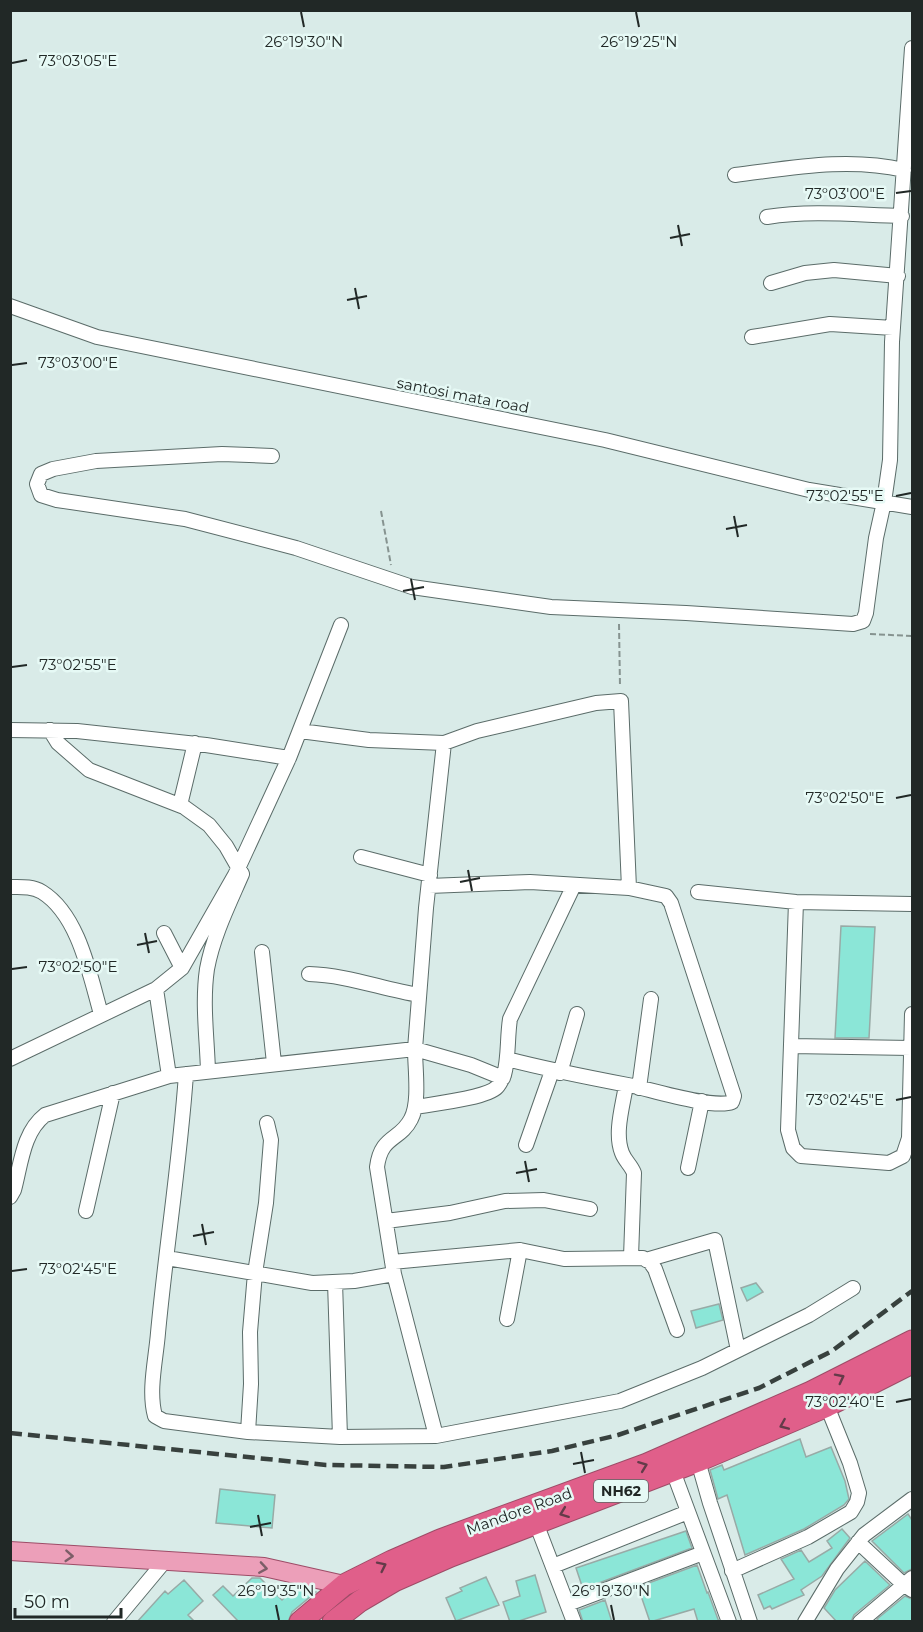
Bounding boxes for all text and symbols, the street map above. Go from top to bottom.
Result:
text: 26°19'30"N [265,32,343,51]
text: 26°19'25"N [600,32,678,51]
text: 73°03'05"E [39,51,117,70]
text: 73°03'00"E [805,184,885,203]
text: 73°03'00"E [38,353,118,372]
street label: santosi mata road [395,373,531,417]
text: 73°02'55"E [806,486,884,505]
text: 73°02'55"E [39,655,117,674]
text: 73°02'50"E [805,788,885,807]
text: 73°02'50"E [38,957,118,976]
text: 73°02'45"E [806,1090,884,1109]
text: 73°02'45"E [39,1259,117,1278]
one-way arrow [833,1374,844,1385]
text: 73°02'40"E [805,1392,885,1411]
one-way arrow [780,1417,791,1429]
one-way arrow [637,1460,647,1473]
road number: NH62 [594,1480,648,1502]
street label: Mandore Road [464,1483,574,1539]
one-way arrow [559,1505,570,1518]
one-way arrow [64,1549,73,1562]
one-way arrow [258,1561,268,1574]
one-way arrow [376,1562,387,1573]
scale bar [15,1581,122,1619]
text: 26°19'35"N [238,1581,314,1600]
text: 26°19'30"N [572,1581,650,1600]
text: 50 m [24,1591,70,1613]

